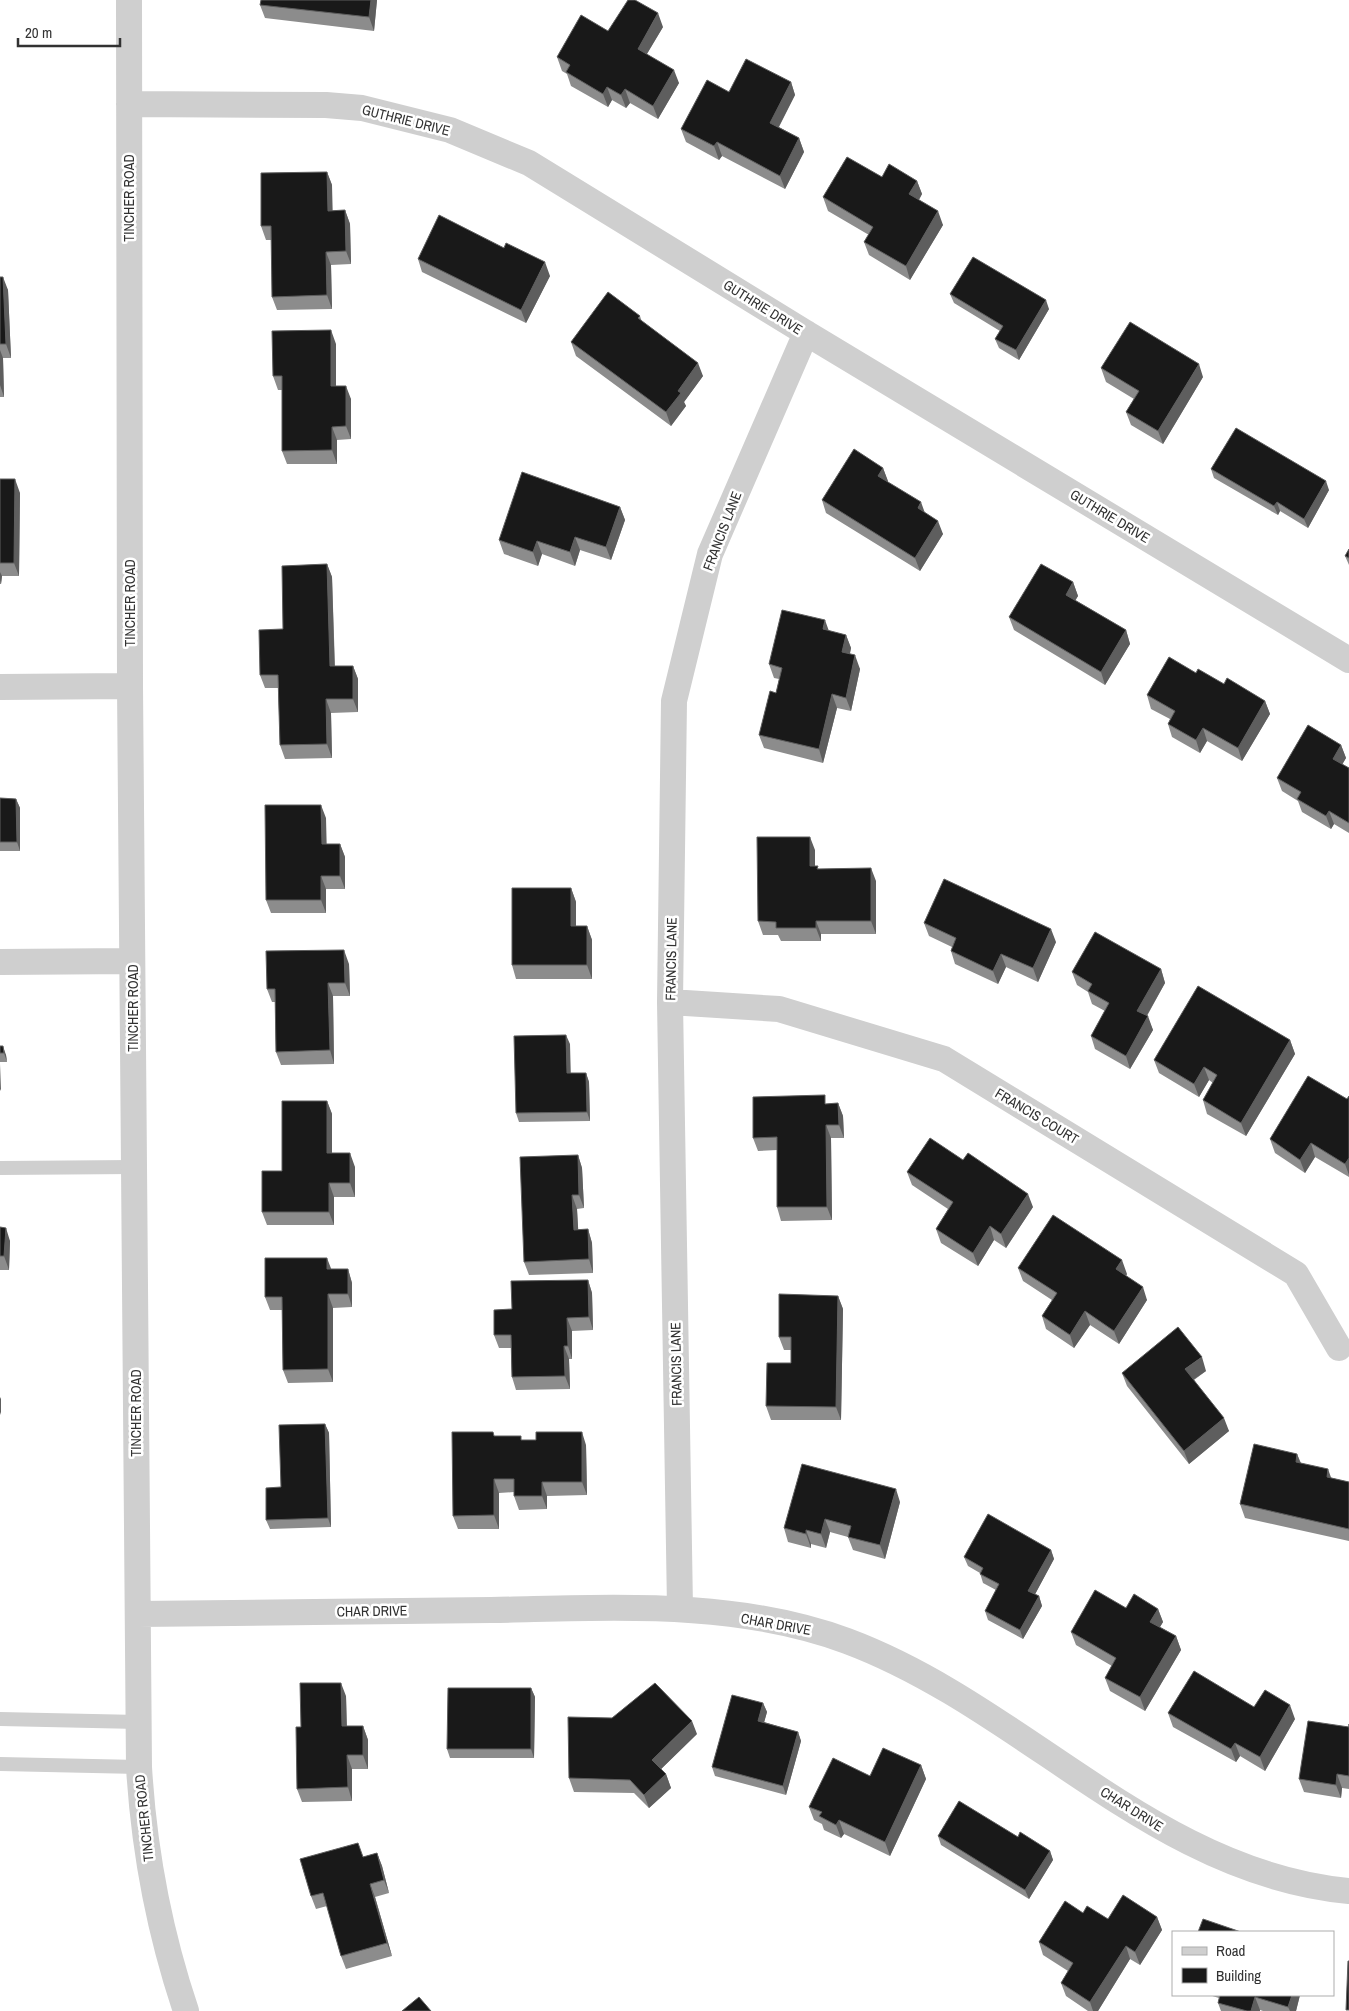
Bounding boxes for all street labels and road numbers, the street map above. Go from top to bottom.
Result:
street label: GUTHRIE DRIVE [360,100,452,140]
street label: TINCHER ROAD [120,154,138,242]
street label: GUTHRIE DRIVE [720,276,806,338]
street label: GUTHRIE DRIVE [1067,485,1153,547]
street label: FRANCIS LANE [699,489,745,573]
street label: TINCHER ROAD [121,559,139,647]
street label: FRANCIS LANE [661,917,681,1001]
street label: TINCHER ROAD [124,964,142,1052]
street label: FRANCIS COURT [992,1084,1082,1148]
street label: FRANCIS LANE [666,1322,686,1406]
street label: TINCHER ROAD [127,1369,145,1457]
street label: CHAR DRIVE [336,1601,408,1621]
street label: CHAR DRIVE [740,1609,812,1639]
street label: TINCHER ROAD [130,1774,158,1862]
street label: CHAR DRIVE [1097,1783,1167,1835]

